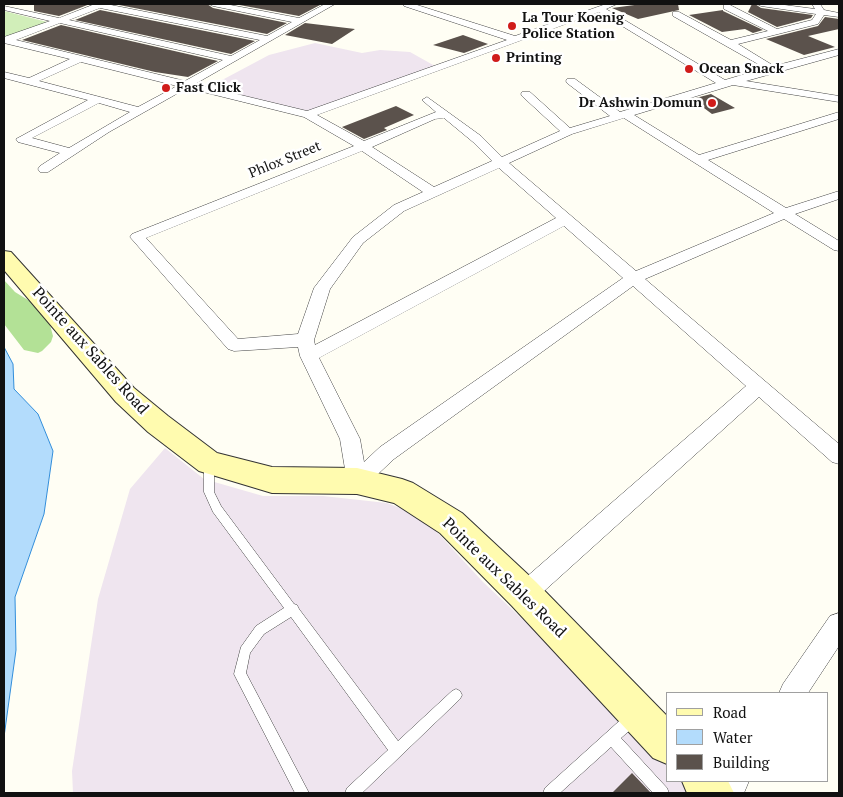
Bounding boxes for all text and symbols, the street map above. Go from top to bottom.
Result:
place label: La Tour Koenig Police Station [522,10,624,42]
marker: La Tour Koenig Police Station [506,20,518,32]
place label: Printing [506,50,562,66]
marker: Printing [490,52,502,64]
place label: Ocean Snack [699,61,784,77]
marker: Ocean Snack [683,63,695,75]
place label: Fast Click [176,80,241,96]
marker: Fast Click [160,82,172,94]
place label: Dr Ashwin Domun [579,95,702,111]
marker: Dr Ashwin Domun [706,97,718,109]
street label: Phlox Street [246,138,324,182]
street label: Pointe aux Sables Road [28,284,152,418]
street label: Pointe aux Sables Road [438,514,570,642]
legend [666,692,828,782]
text: Road [713,702,746,722]
text: Water [713,727,752,747]
text: Building [713,752,770,772]

